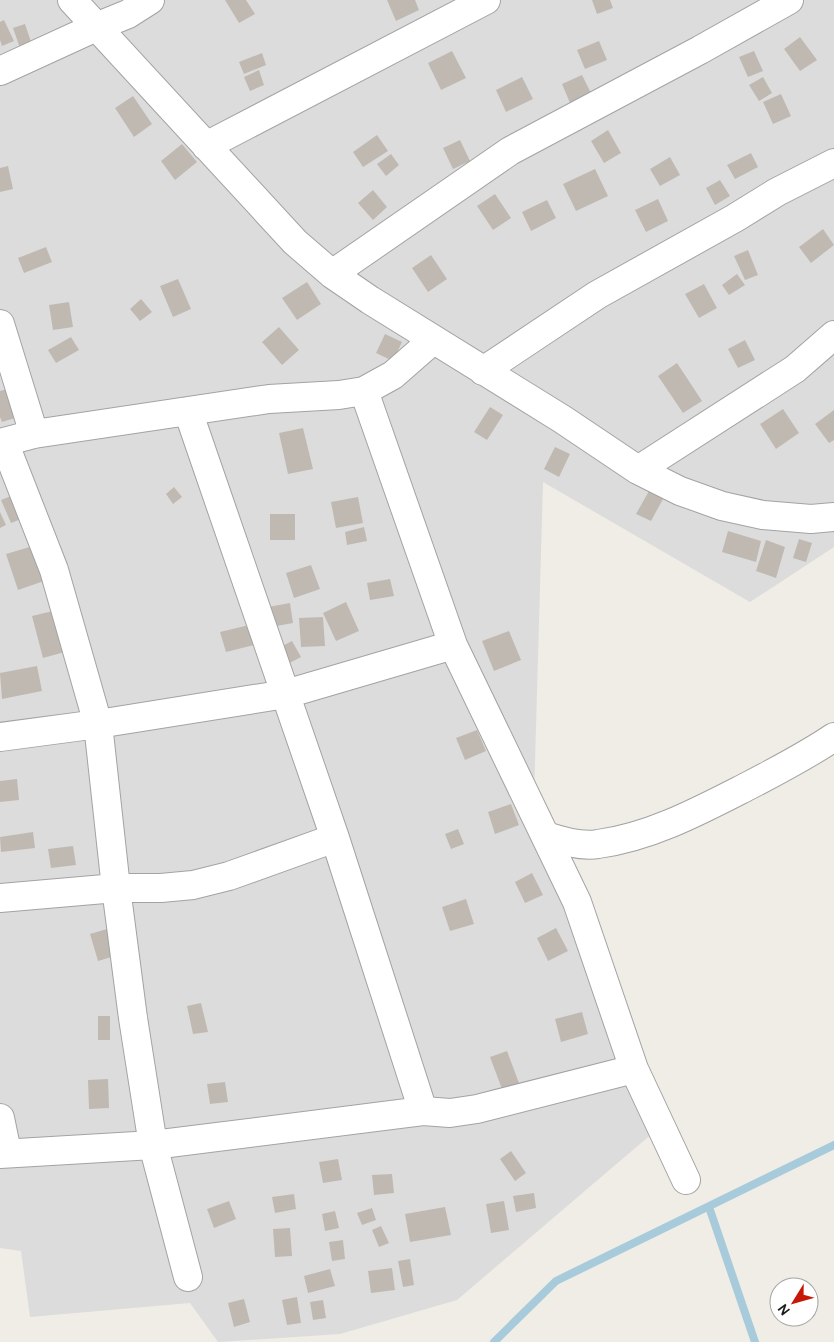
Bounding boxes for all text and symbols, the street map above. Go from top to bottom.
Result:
north arrow [769,1277,819,1327]
text: N [775,1300,795,1318]

